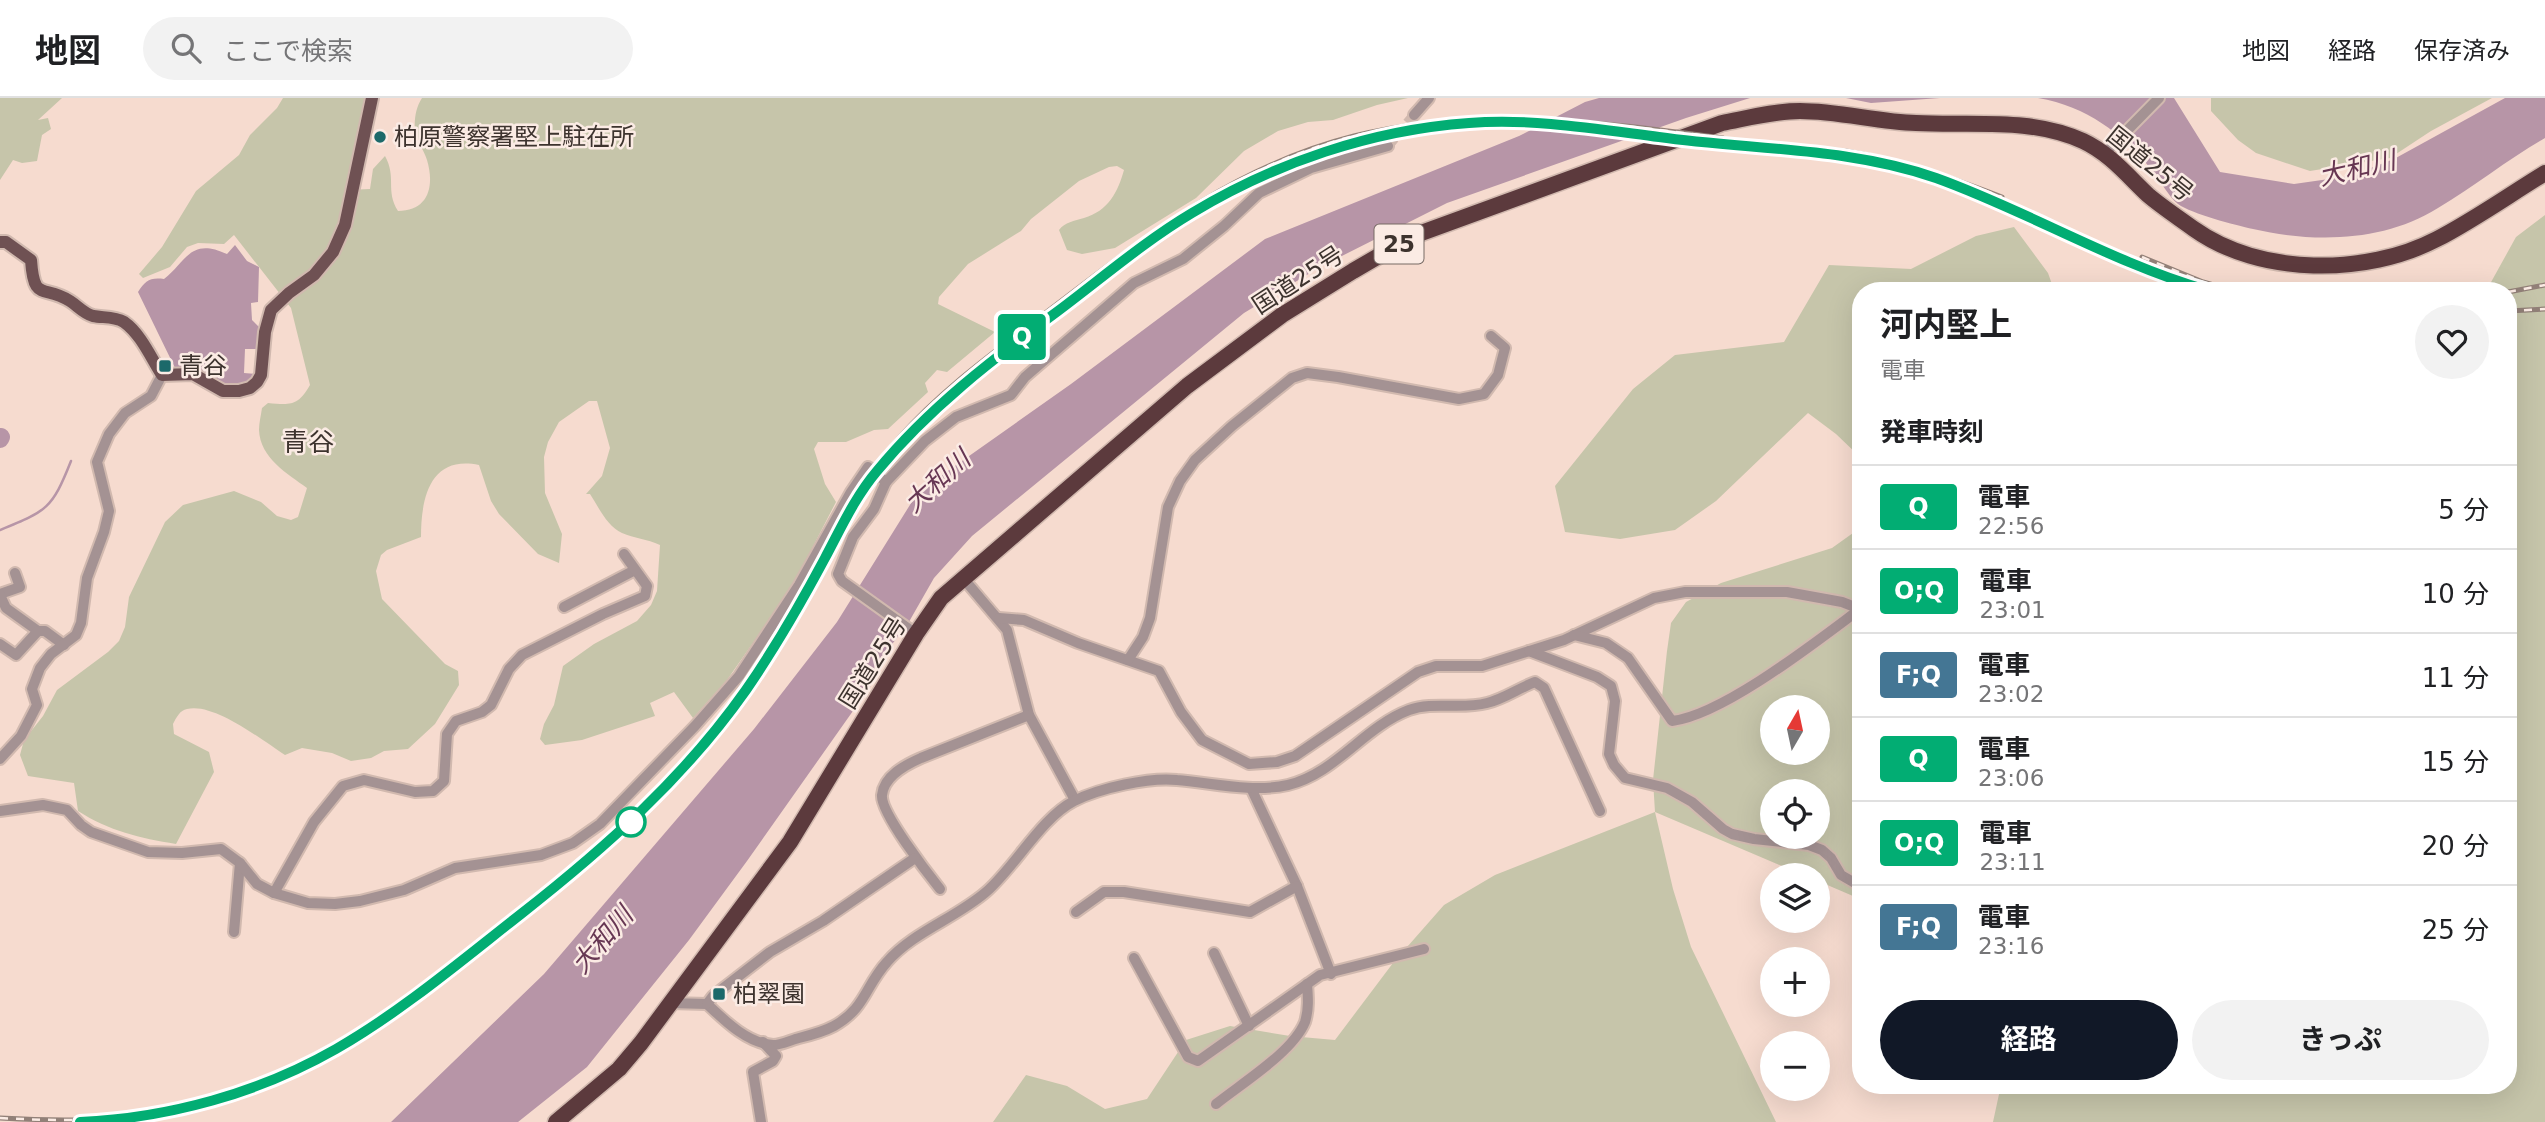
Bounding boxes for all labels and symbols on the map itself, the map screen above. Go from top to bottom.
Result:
street label: 国道25号 [2101,121,2199,207]
place label: 柏原警察署堅上駐在所 [394,123,634,151]
marker: 柏原警察署堅上駐在所 [372,129,388,145]
water label: 大和川 [2316,144,2401,191]
road number: 25 [1374,225,1424,264]
street label: 国道25号 [1247,240,1349,320]
line badge: Q [999,314,1045,360]
place label: 青谷 [179,352,227,380]
marker: 青谷 [157,358,173,374]
district label: 青谷 [282,427,334,457]
water label: 大和川 [898,442,978,518]
street label: 国道25号 [834,612,912,714]
north arrow [1760,695,1830,765]
unlabelled marker [616,807,646,837]
water label: 大和川 [565,898,641,979]
place label: 柏翠園 [733,980,805,1008]
marker: 柏翠園 [711,986,727,1002]

